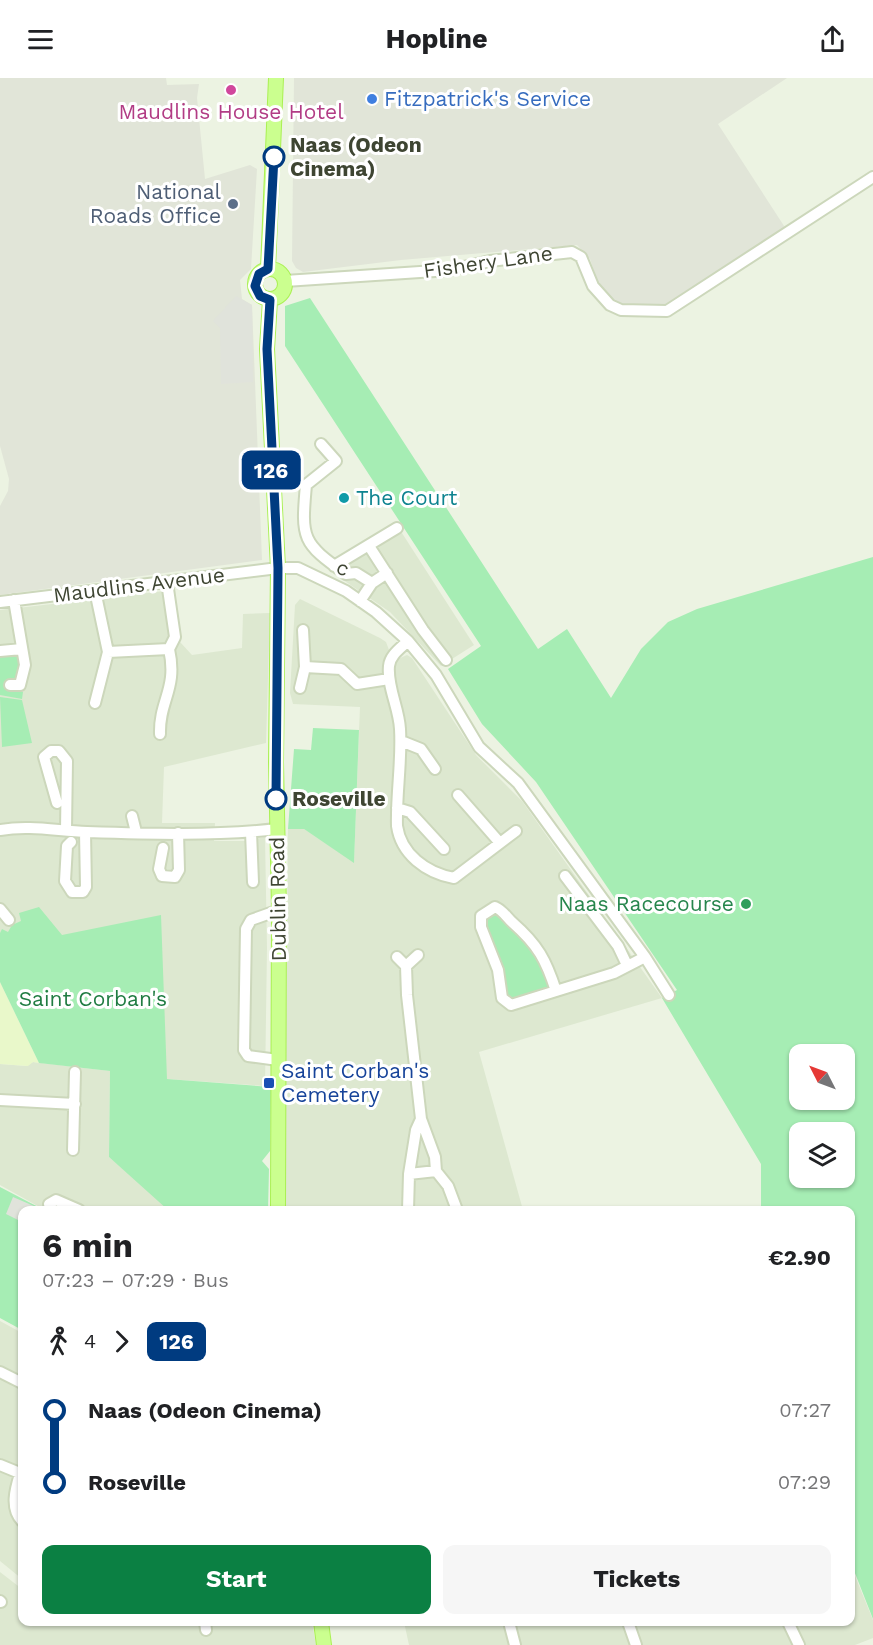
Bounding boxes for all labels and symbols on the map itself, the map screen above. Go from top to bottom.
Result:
marker: Maudlins House Hotel [224,83,238,97]
place label: Fitzpatrick's Service [384,86,591,111]
marker: Fitzpatrick's Service [365,92,379,106]
place label: Maudlins House Hotel [118,99,344,124]
place label: Naas (Odeon Cinema) [290,132,422,181]
marker: Naas (Odeon Cinema) [263,146,285,168]
place label: National Roads Office [90,179,222,228]
marker: National Roads Office [226,197,240,211]
street label: Fishery Lane [422,240,554,283]
line badge: 126 [236,450,306,490]
place label: The Court [356,485,457,510]
marker: The Court [337,491,351,505]
street label: c [333,554,353,581]
street label: Maudlins Avenue [52,562,226,607]
place label: Roseville [292,786,386,811]
marker: Roseville [265,788,287,810]
street label: Dublin Road [264,836,291,962]
place label: Naas Racecourse [558,891,734,916]
marker: Naas Racecourse [739,897,753,911]
park label: Saint Corban's [19,986,167,1011]
north arrow [789,1044,855,1110]
place label: Saint Corban's Cemetery [281,1058,429,1107]
marker: Saint Corban's Cemetery [262,1076,276,1090]

